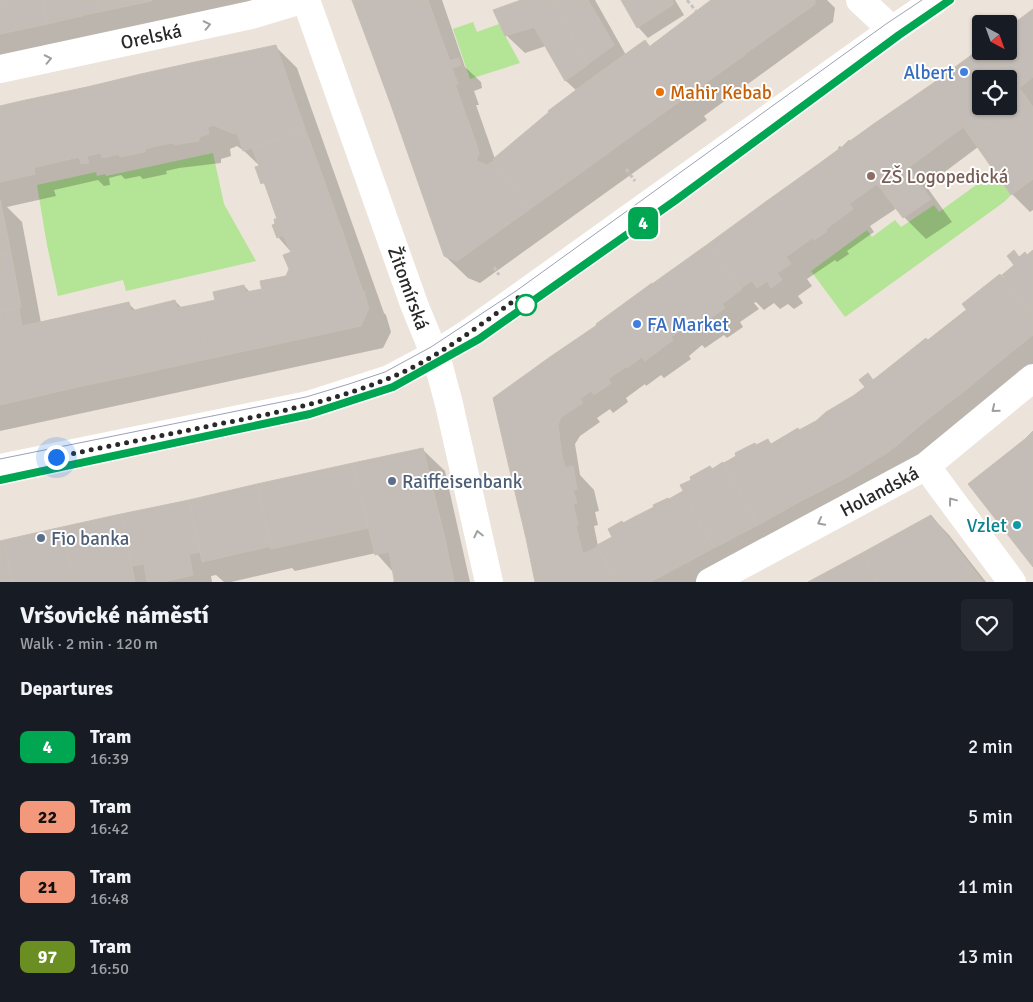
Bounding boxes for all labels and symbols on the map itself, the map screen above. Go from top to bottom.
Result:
north arrow [972,15,1018,60]
street label: Orelská [119,19,184,55]
one-way arrow [202,20,211,30]
one-way arrow [43,54,52,65]
place label: Albert [903,61,954,85]
marker: Albert [958,66,970,78]
place label: Mahir Kebab [670,81,772,105]
marker: Mahir Kebab [654,86,666,98]
place label: ZŠ Logopedická [881,164,1009,189]
marker: ZŠ Logopedická [865,170,877,182]
line badge: 4 [627,207,659,239]
street label: Žitomírská [382,243,434,333]
unlabelled marker [515,294,537,316]
place label: FA Market [647,313,729,337]
marker: FA Market [631,318,643,330]
one-way arrow [992,403,1001,412]
your location [44,445,69,470]
street label: Holandská [836,461,923,523]
place label: Raiffeisenbank [402,470,523,494]
marker: Raiffeisenbank [386,475,398,487]
one-way arrow [949,497,958,507]
place label: Vzlet [967,514,1007,538]
one-way arrow [817,516,826,526]
marker: Vzlet [1011,519,1023,531]
place label: Fio banka [51,527,129,551]
one-way arrow [473,530,484,539]
marker: Fio banka [35,532,47,544]

